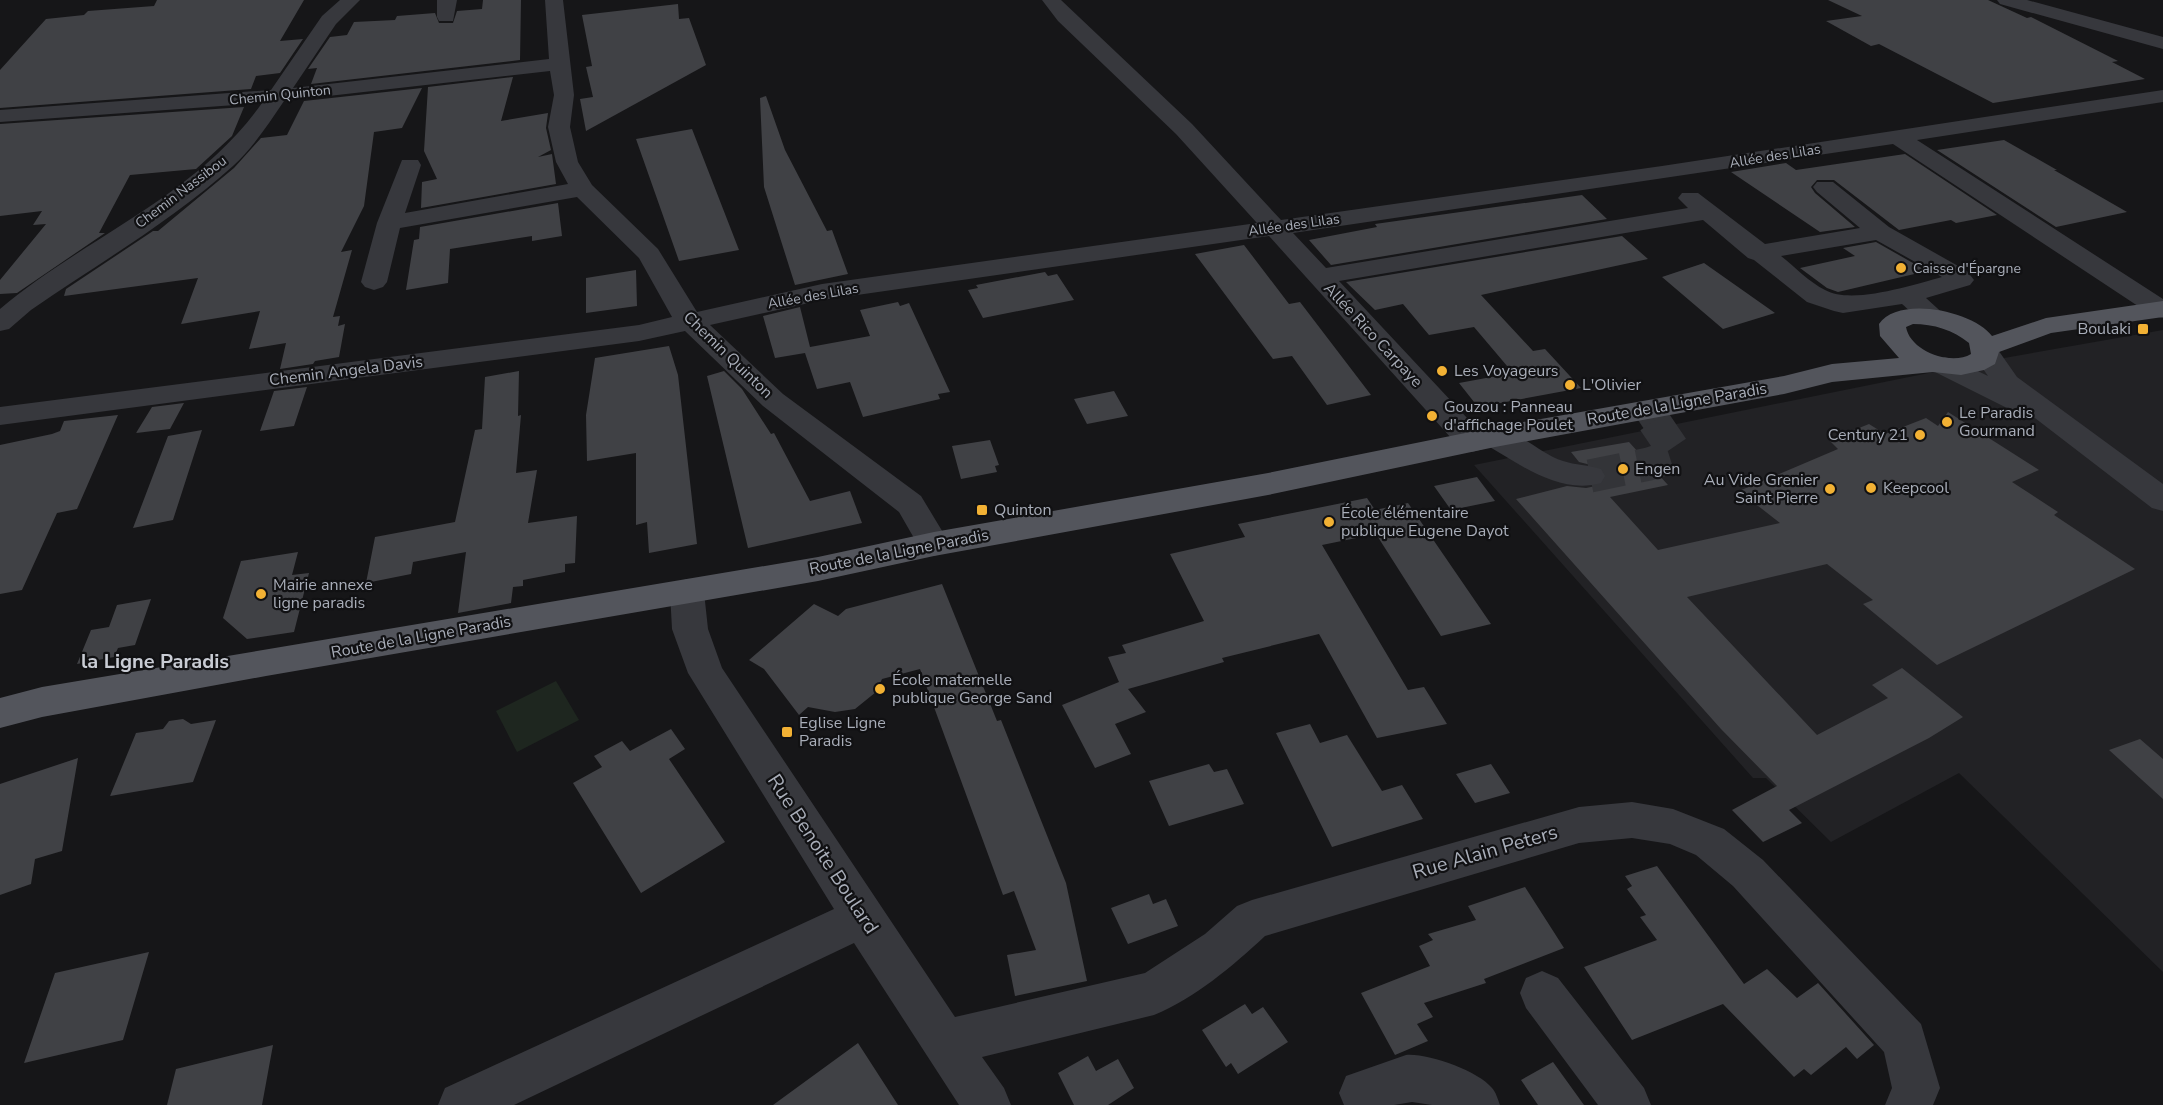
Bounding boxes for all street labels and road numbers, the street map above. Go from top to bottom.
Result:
street label: Chemin Quinton [228,80,332,110]
street label: Allée des Lilas [1728,139,1822,173]
street label: Chemin Nassibou [131,151,231,233]
street label: Allée des Lilas [1247,209,1341,241]
street label: Allée Rico Carpaye [1319,278,1427,392]
street label: Allée des Lilas [766,279,860,313]
street label: Chemin Quinton [678,307,778,403]
street label: Chemin Angela Davis [268,351,424,391]
street label: Route de la Ligne Paradis [1585,377,1769,431]
street label: Route de la Ligne Paradis [807,524,991,580]
street label: Route de la Ligne Paradis [329,610,513,664]
street label: Rue Benoite Boulard [761,769,885,939]
street label: Rue Alain Peters [1409,818,1561,886]

